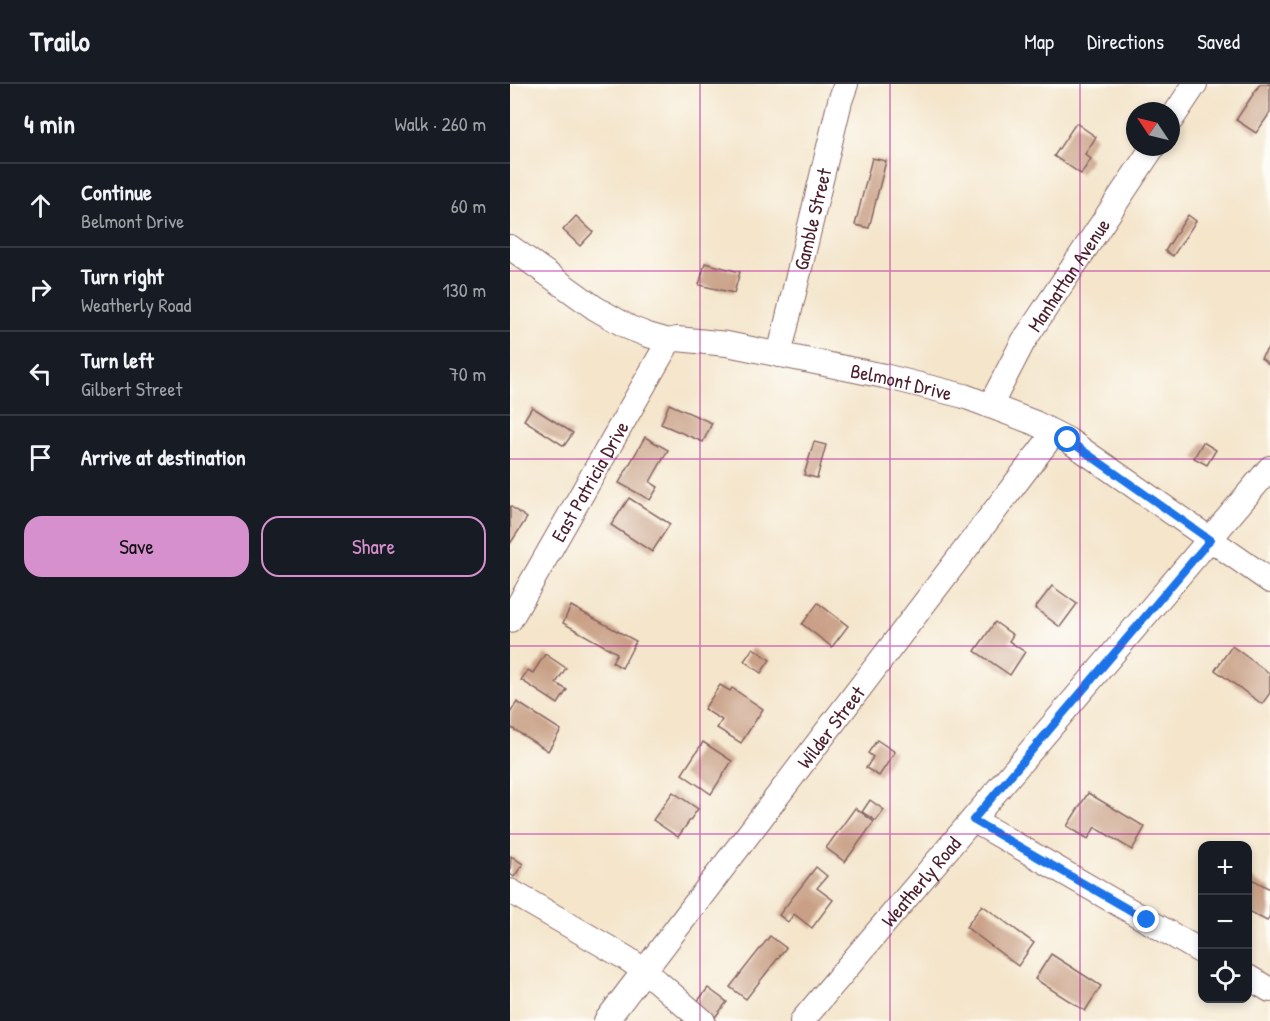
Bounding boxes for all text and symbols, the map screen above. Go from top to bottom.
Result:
text: Trailo [30,22,90,60]
text: Map [1024,27,1054,56]
text: Directions [1087,27,1164,56]
text: Saved [1197,27,1240,56]
north arrow [1126,102,1180,156]
text: 4 min [24,106,75,141]
text: Walk · 260 m [395,110,486,137]
street label: Gamble Street [786,164,837,273]
text: Continue [81,177,152,207]
icon: ahead [24,189,57,222]
text: 60 m [451,192,486,219]
text: Belmont Drive [81,207,184,234]
street label: Manhattan Avenue [1020,213,1116,337]
text: Turn right [81,261,164,291]
icon: right [24,273,57,306]
text: 130 m [443,276,486,303]
text: Weatherly Road [81,291,191,318]
text: Turn left [81,345,154,375]
street label: Belmont Drive [849,356,955,406]
icon: left [24,357,57,390]
text: 70 m [449,360,486,387]
text: Gilbert Street [81,375,182,402]
street label: East Patricia Drive [544,416,634,546]
route start [1054,426,1080,452]
icon: arrive [24,441,57,474]
text: Arrive at destination [81,442,246,472]
button: Save [24,516,249,577]
button: Share [261,516,486,577]
street label: Wilder Street [790,679,871,773]
street label: Weatherly Road [874,830,966,932]
map controls [1198,841,1252,1003]
button: + [1198,841,1252,895]
button: − [1198,895,1252,949]
route end [1133,906,1159,932]
button: locate [1198,949,1252,1003]

